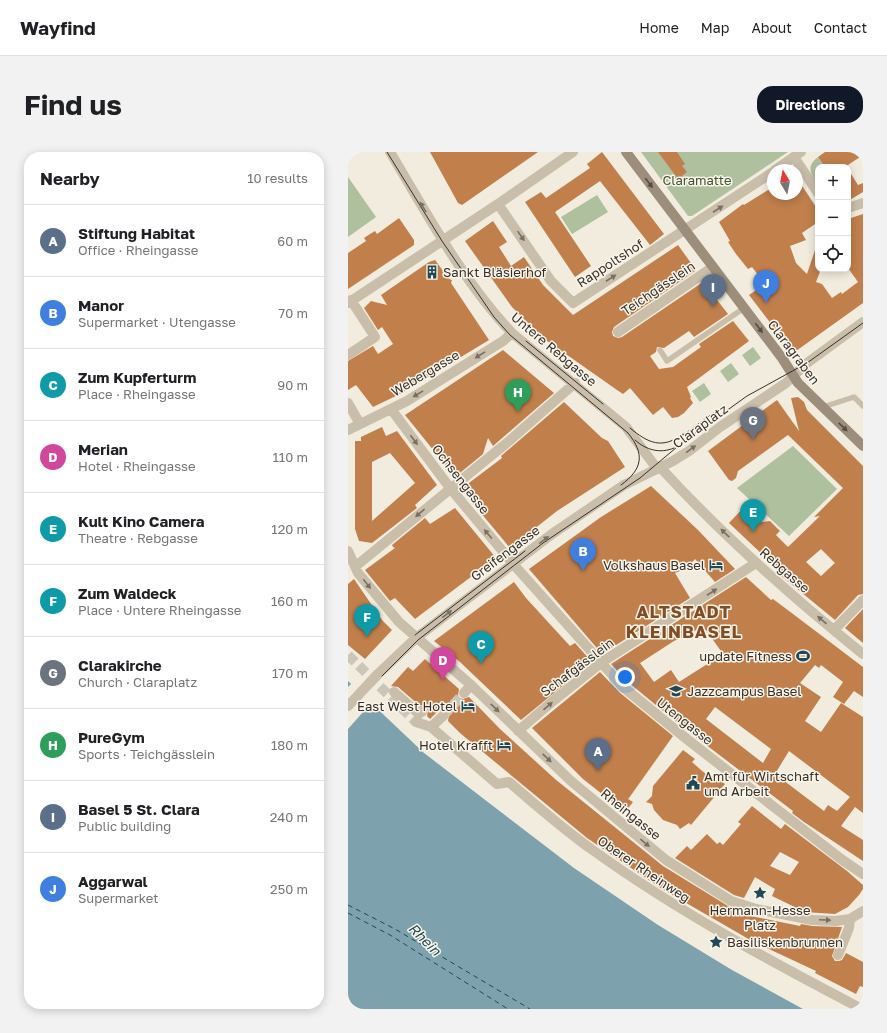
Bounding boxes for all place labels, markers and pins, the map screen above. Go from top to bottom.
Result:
building icon: Sankt Bläsierhof [424,264,440,280]
place label: Sankt Bläsierhof [443,264,547,280]
pin: J [753,270,779,303]
pin: I [700,274,726,307]
pin: H [505,379,531,412]
pin: G [740,407,766,440]
pin: E [740,499,766,532]
pin: B [570,538,596,571]
place label: Volkshaus Basel [603,557,705,573]
hotel icon: Volkshaus Basel [708,557,724,573]
pin: F [354,604,380,637]
pin: C [468,631,494,664]
pin: D [430,647,456,680]
place label: update Fitness [699,648,792,664]
sports icon: update Fitness [795,648,811,664]
school or university icon: Jazzcampus Basel [668,683,684,699]
place label: Jazzcampus Basel [687,683,802,699]
place label: East West Hotel [357,698,457,714]
hotel icon: East West Hotel [460,698,476,714]
place label: Hotel Krafft [419,737,493,753]
hotel icon: Hotel Krafft [496,737,512,753]
pin: A [585,738,611,771]
place label: Amt für Wirtschaft und Arbeit [704,768,819,799]
public building icon: Amt für Wirtschaft und Arbeit [685,775,701,791]
place icon: Hermann-Hesse Platz [752,885,768,901]
place label: Hermann-Hesse Platz [709,902,811,933]
place icon: Basiliskenbrunnen [708,934,724,950]
place label: Basiliskenbrunnen [727,934,843,950]

